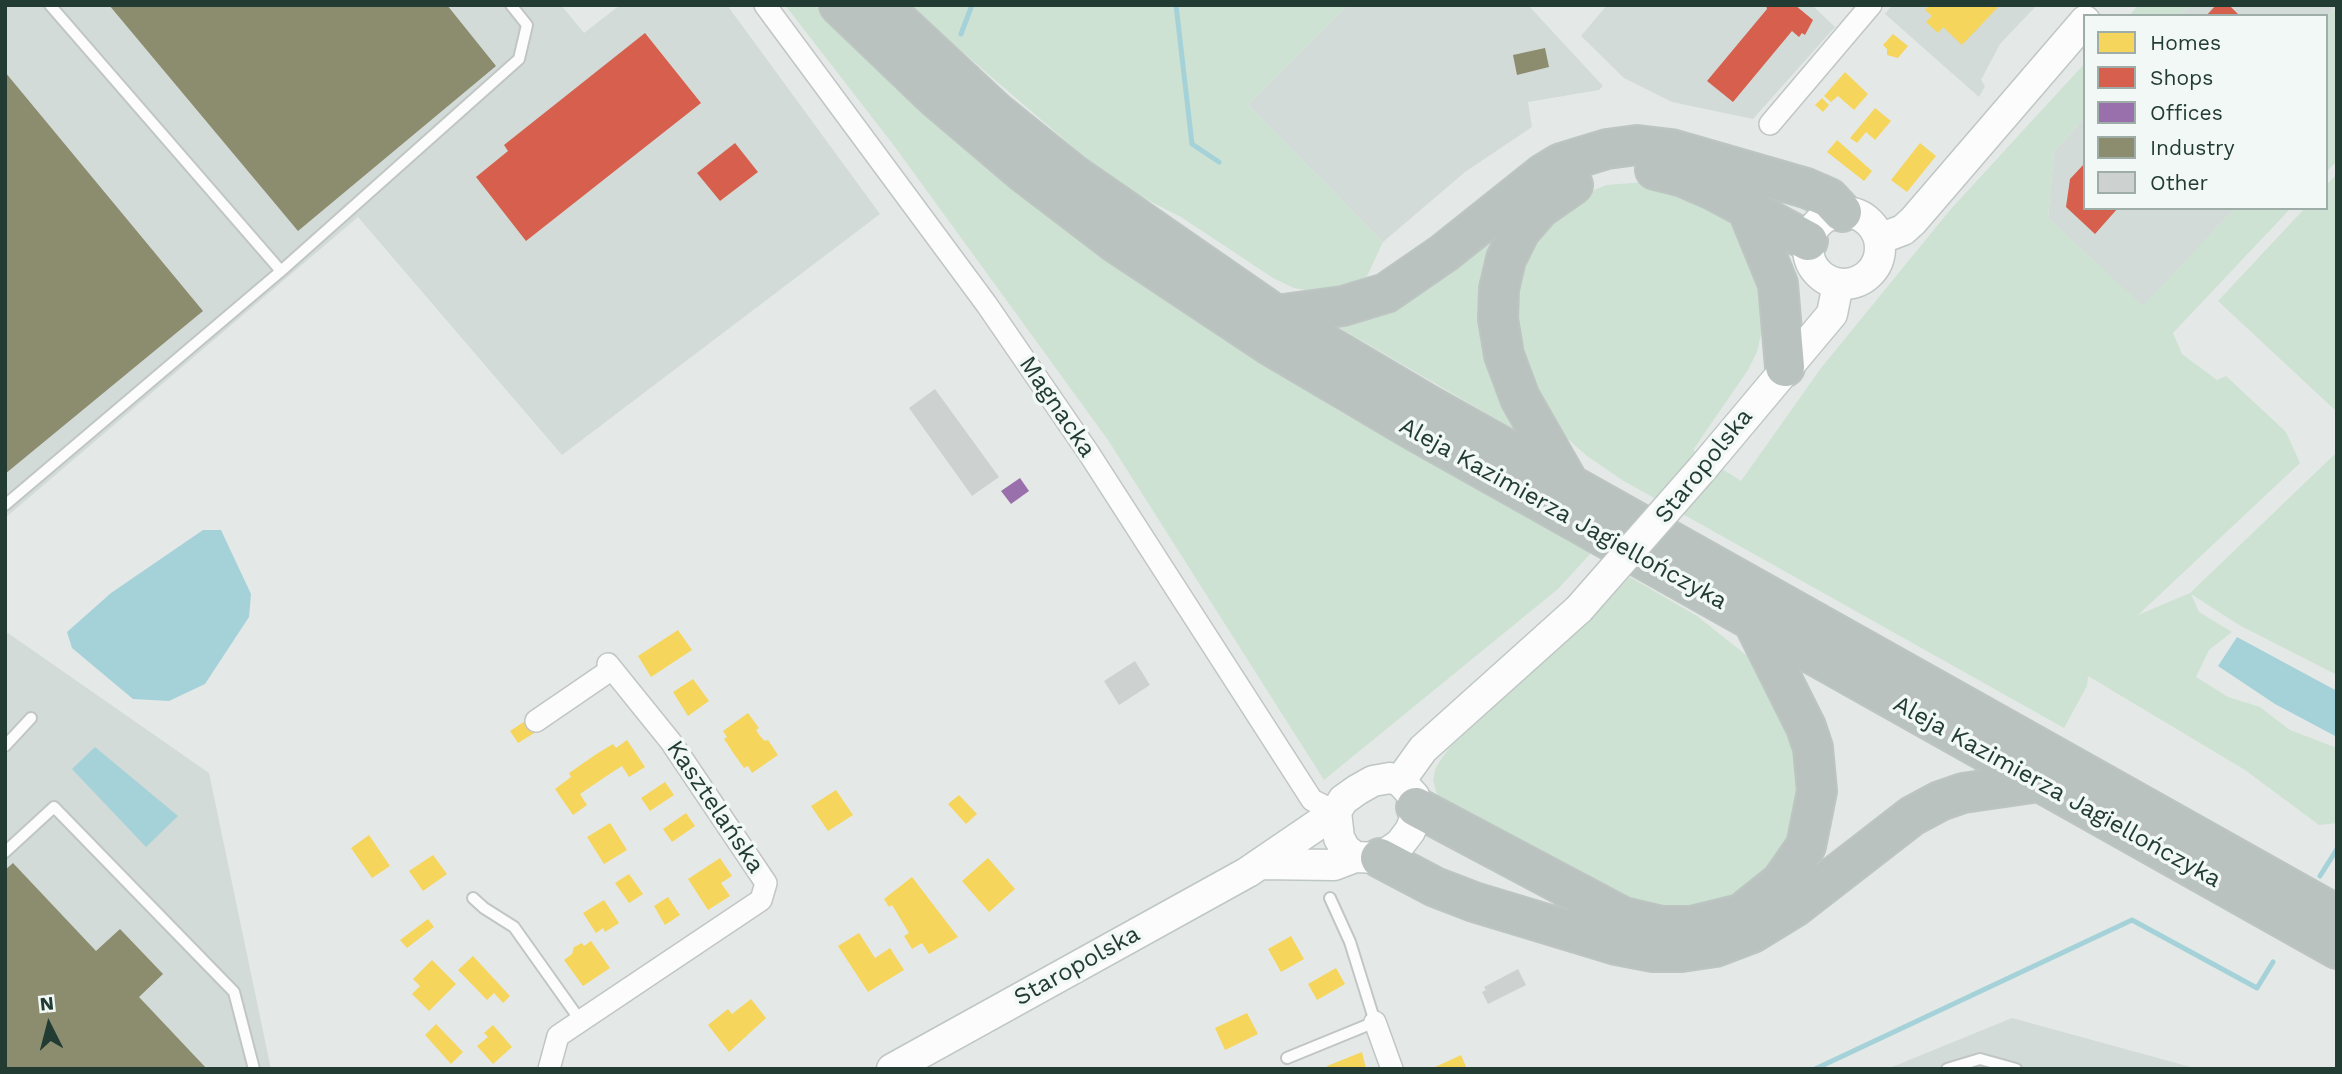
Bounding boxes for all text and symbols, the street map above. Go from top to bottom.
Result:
legend [2083,14,2328,210]
text: Homes [2150,30,2221,55]
text: Shops [2150,65,2213,90]
text: Offices [2150,100,2223,125]
text: Industry [2150,135,2235,160]
text: Other [2150,170,2208,195]
street label: Magnacka [1013,351,1101,463]
street label: Staropolska [1649,403,1759,529]
street label: Aleja Kazimierza Jagiellończyka [1394,412,1732,616]
street label: Aleja Kazimierza Jagiellończyka [1888,690,2226,894]
street label: Kasztelańska [660,735,770,879]
street label: Staropolska [1009,920,1145,1012]
north arrow [14,990,84,1060]
text: N [39,991,55,1016]

